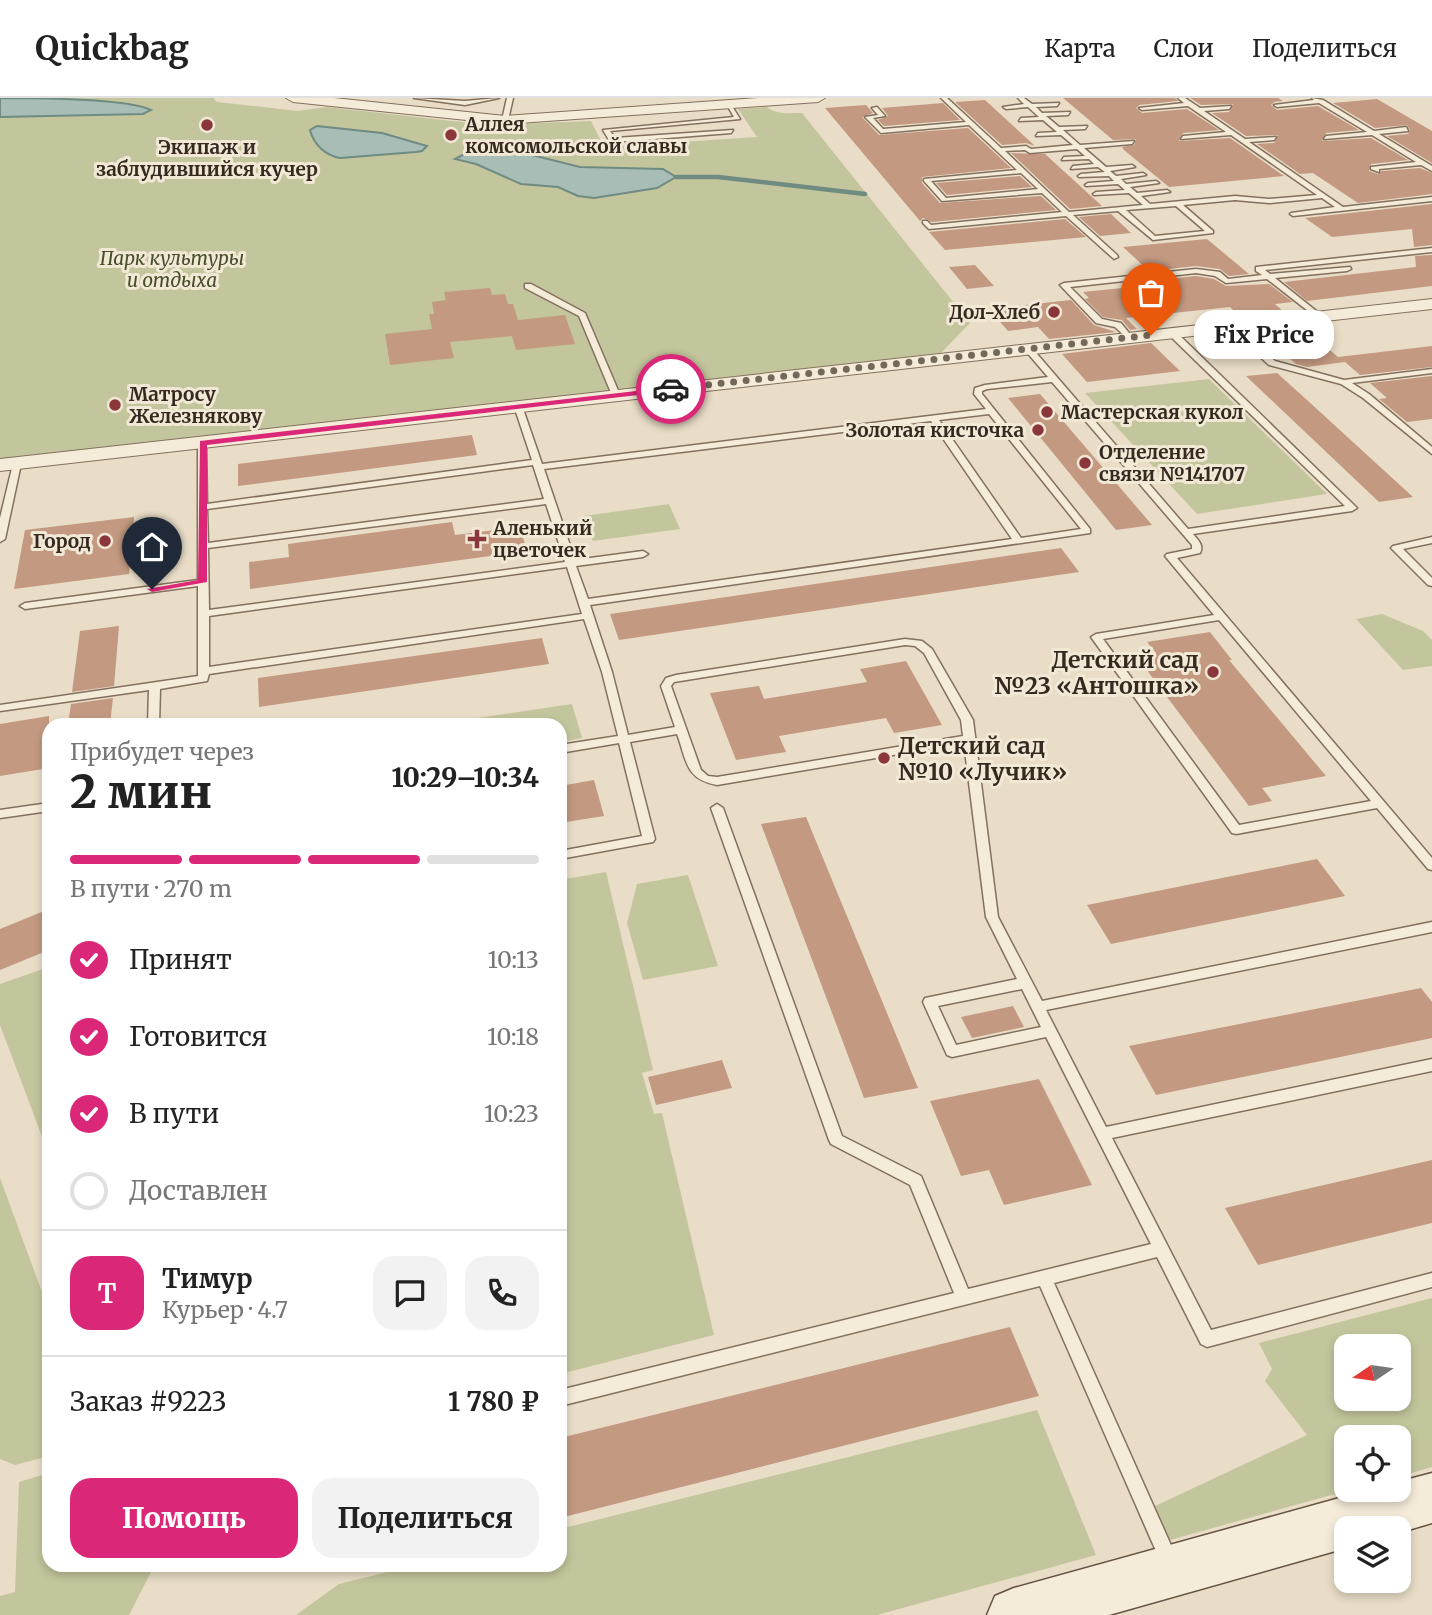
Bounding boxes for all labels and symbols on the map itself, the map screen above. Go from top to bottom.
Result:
place label: Аллея комсомольской славы [464,112,687,158]
marker: Экипаж и заблудившийся кучер [199,117,215,133]
marker: Аллея комсомольской славы [443,127,459,143]
place label: Экипаж и заблудившийся кучер [96,135,318,181]
park label: Парк культуры и отдыха [100,246,244,292]
pin [1121,263,1181,335]
place label: Дол-Хлеб [949,300,1040,324]
marker: Дол-Хлеб [1046,304,1062,320]
callout: Fix Price [1193,310,1333,360]
courier [636,354,706,424]
place label: Матросу Железнякову [129,382,263,428]
marker: Матросу Железнякову [107,397,123,413]
place label: Мастерская кукол [1061,400,1244,424]
marker: Мастерская кукол [1039,404,1055,420]
place label: Золотая кисточка [845,418,1024,442]
marker: Золотая кисточка [1030,422,1046,438]
place label: Отделение связи №141707 [1099,440,1245,486]
marker: Отделение связи №141707 [1077,455,1093,471]
place label: Аленький цветочек [492,516,592,562]
pin [122,517,182,589]
place label: Город [33,529,91,553]
marker: Аленький цветочек [467,529,487,549]
marker: Город [97,533,113,549]
place label: Детский сад №23 «Антошка» [994,645,1199,700]
marker: Детский сад №23 «Антошка» [1205,664,1221,680]
place label: Детский сад №10 «Лучик» [898,731,1067,786]
marker: Детский сад №10 «Лучик» [876,750,892,766]
north arrow [1334,1334,1410,1410]

